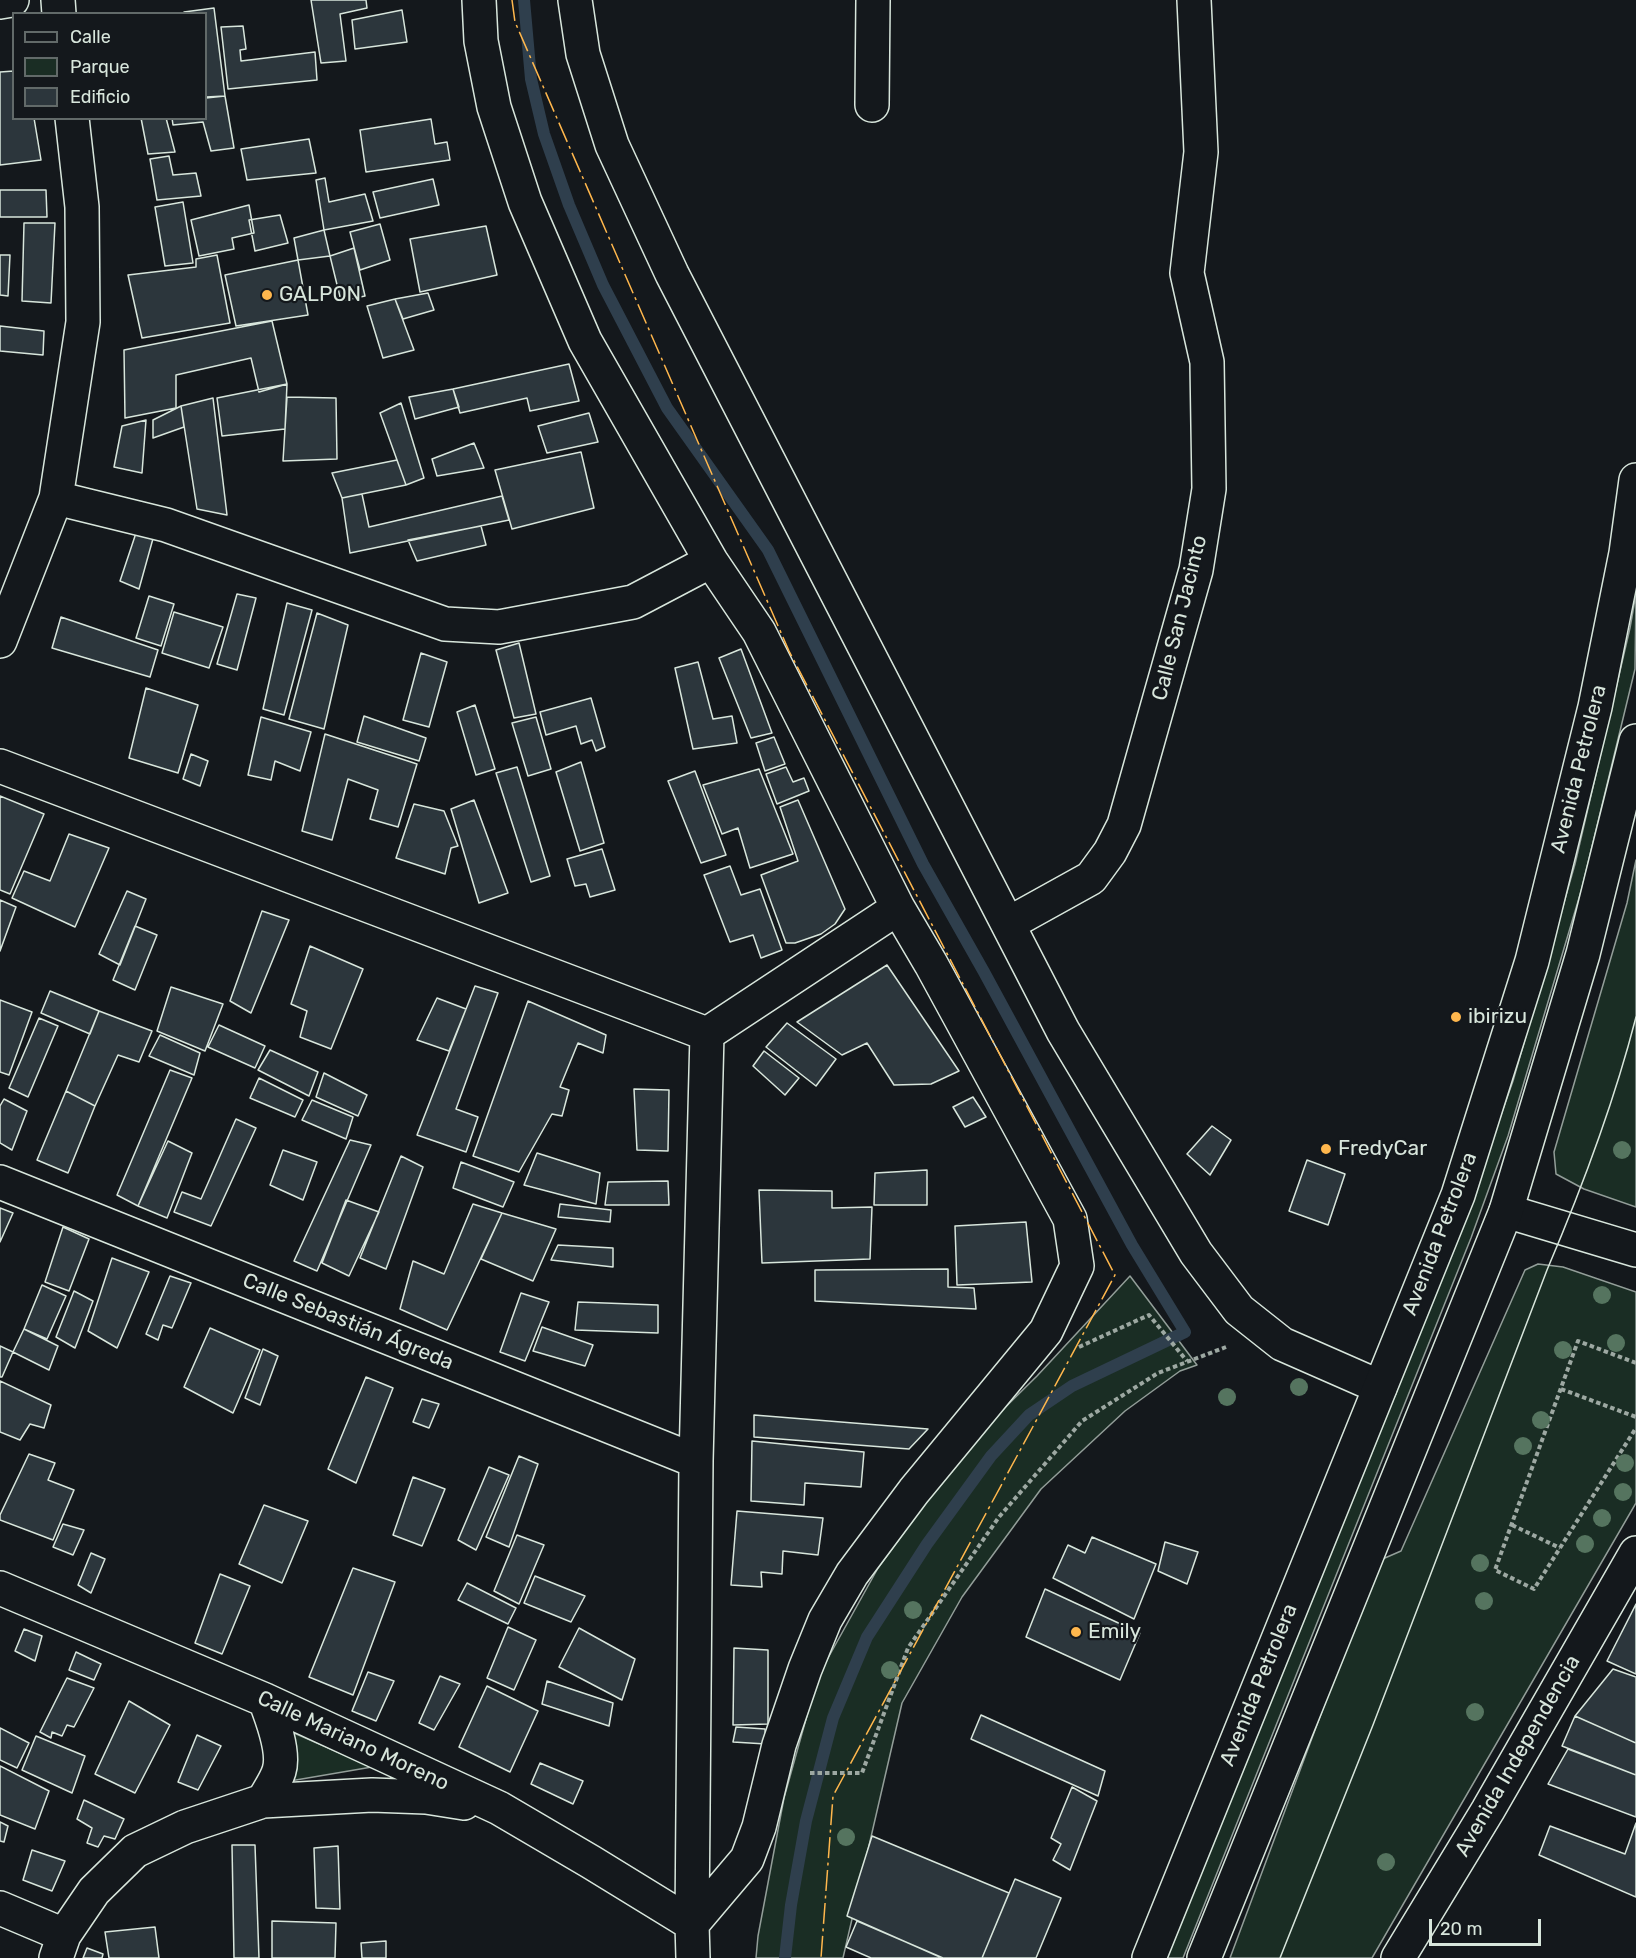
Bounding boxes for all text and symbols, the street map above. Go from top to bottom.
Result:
legend [12,12,207,120]
text: Calle [70,26,111,48]
text: Parque [70,56,130,78]
text: Edificio [70,86,130,108]
place label: GALPON [279,282,361,308]
marker: GALPON [260,288,274,302]
street label: Calle San Jacinto [1147,533,1213,703]
street label: Avenida Petrolera [1546,682,1612,856]
place label: ibirizu [1468,1004,1527,1030]
marker: ibirizu [1449,1010,1463,1024]
place label: FredyCar [1338,1136,1427,1162]
marker: FredyCar [1319,1142,1333,1156]
street label: Avenida Petrolera [1397,1149,1483,1319]
street label: Calle Sebastián Ágreda [239,1268,457,1376]
street label: Avenida Petrolera [1215,1600,1303,1770]
place label: Emily [1088,1619,1141,1645]
marker: Emily [1069,1625,1083,1639]
street label: Avenida Independencia [1450,1651,1586,1861]
street label: Calle Mariano Moreno [253,1686,453,1796]
scale bar [1432,1907,1544,1945]
text: 20 m [1440,1918,1482,1940]

